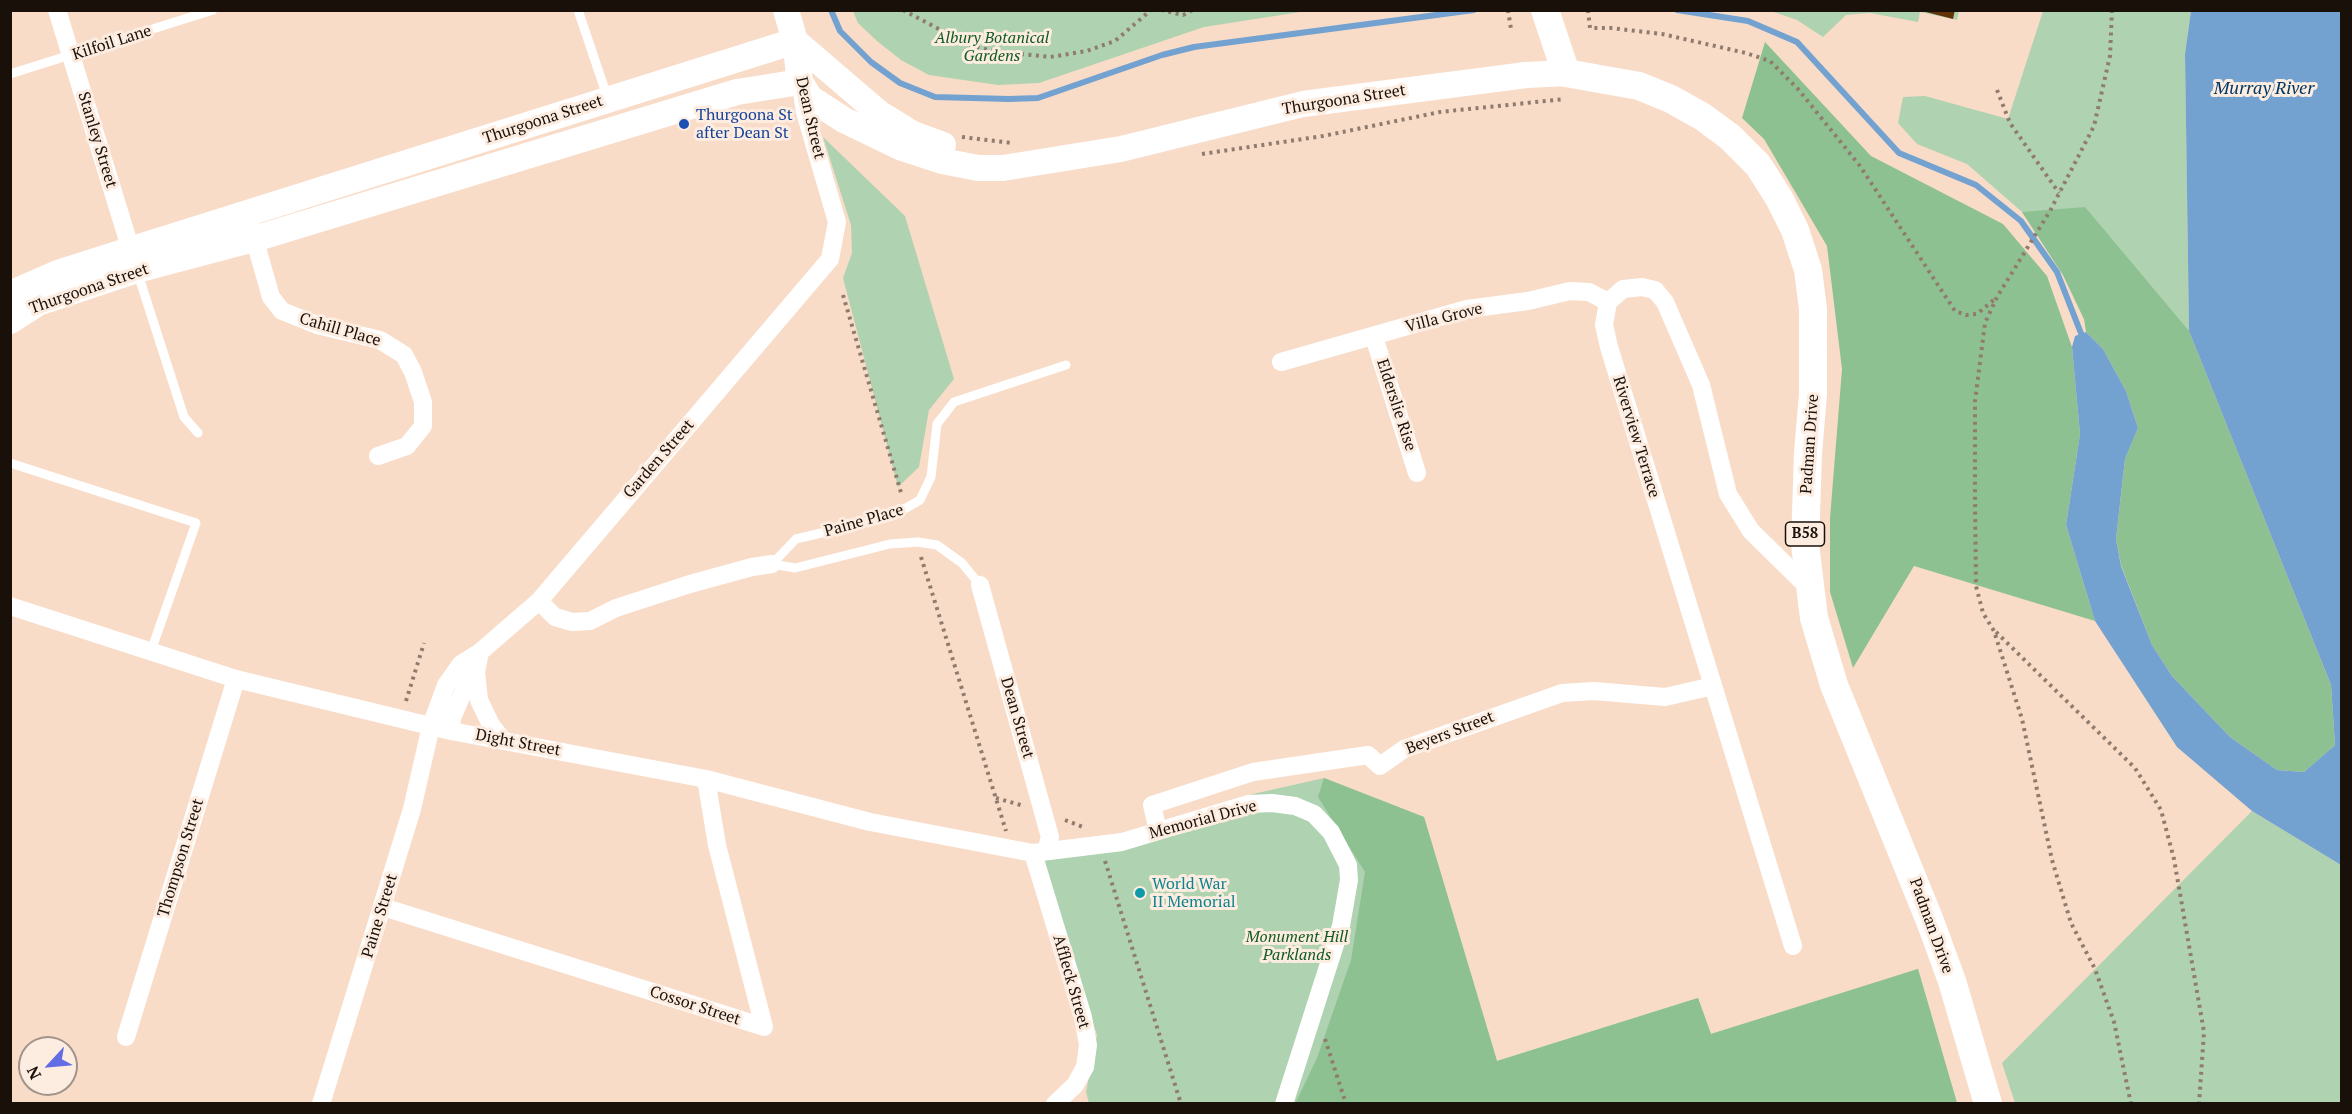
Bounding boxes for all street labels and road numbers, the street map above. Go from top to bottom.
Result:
street label: Kilfoil Lane [70,21,154,65]
street label: Dean Street [791,75,829,161]
street label: Thurgoona Street [1281,81,1407,119]
street label: Stanley Street [73,90,121,190]
street label: Thurgoona Street [481,92,605,148]
street label: Thurgoona Street [27,260,151,318]
street label: Villa Grove [1403,299,1485,337]
street label: Cahill Place [297,309,383,351]
street label: Elderslie Rise [1372,357,1420,453]
street label: Riverview Terrace [1608,374,1664,500]
street label: Padman Drive [1797,393,1823,495]
street label: Garden Street [620,416,698,502]
street label: Paine Place [822,501,906,541]
road number: B58 [1786,522,1824,546]
street label: Dean Street [996,675,1038,761]
street label: Beyers Street [1403,707,1497,759]
street label: Dight Street [474,725,562,761]
street label: Thompson Street [154,796,208,920]
street label: Memorial Drive [1147,796,1259,844]
street label: Paine Street [358,872,402,960]
street label: Padman Drive [1905,876,1957,976]
street label: Affleck Street [1048,933,1094,1031]
street label: Cossor Street [647,982,743,1030]

